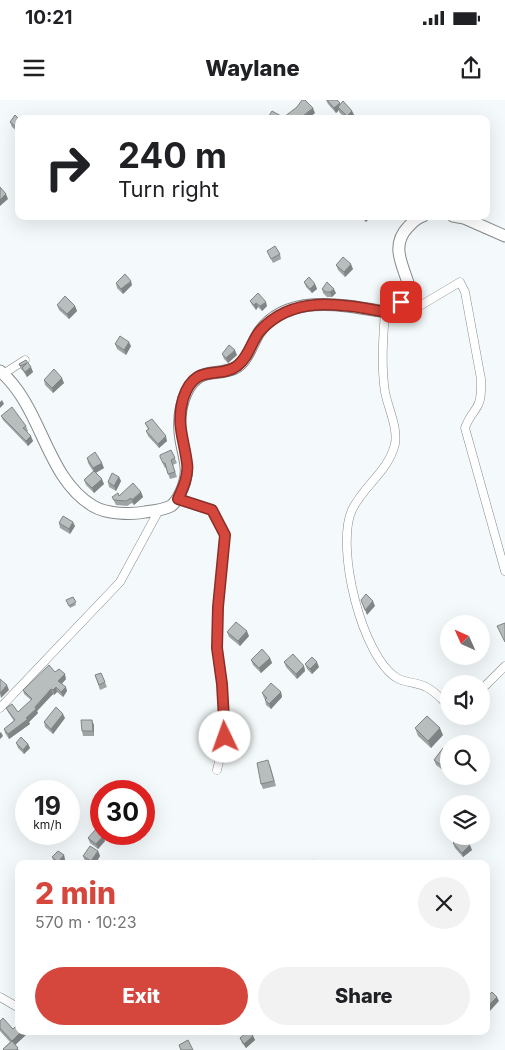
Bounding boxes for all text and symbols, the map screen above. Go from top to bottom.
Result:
text: 10:21 [25,6,73,29]
icon: menu [20,54,48,82]
icon: share [457,54,485,82]
text: Waylane [205,55,300,81]
text: 240 m [118,134,227,176]
icon: right [35,135,100,200]
text: Turn right [118,176,219,202]
pin [380,281,422,323]
icon: arrive [387,288,415,316]
north arrow [440,615,490,665]
map controls [440,615,490,845]
button: sound [440,675,490,725]
position arrow [198,710,250,762]
button: search [440,735,490,785]
speed limit sign: 30 [90,780,155,845]
text: 19 [34,791,61,821]
button: layers [440,795,490,845]
text: km/h [33,817,62,832]
text: 2 min [35,875,116,911]
button: close [418,877,470,929]
text: 570 m · 10:23 [35,912,137,932]
button: Exit [35,967,248,1025]
button: Share [258,967,470,1025]

